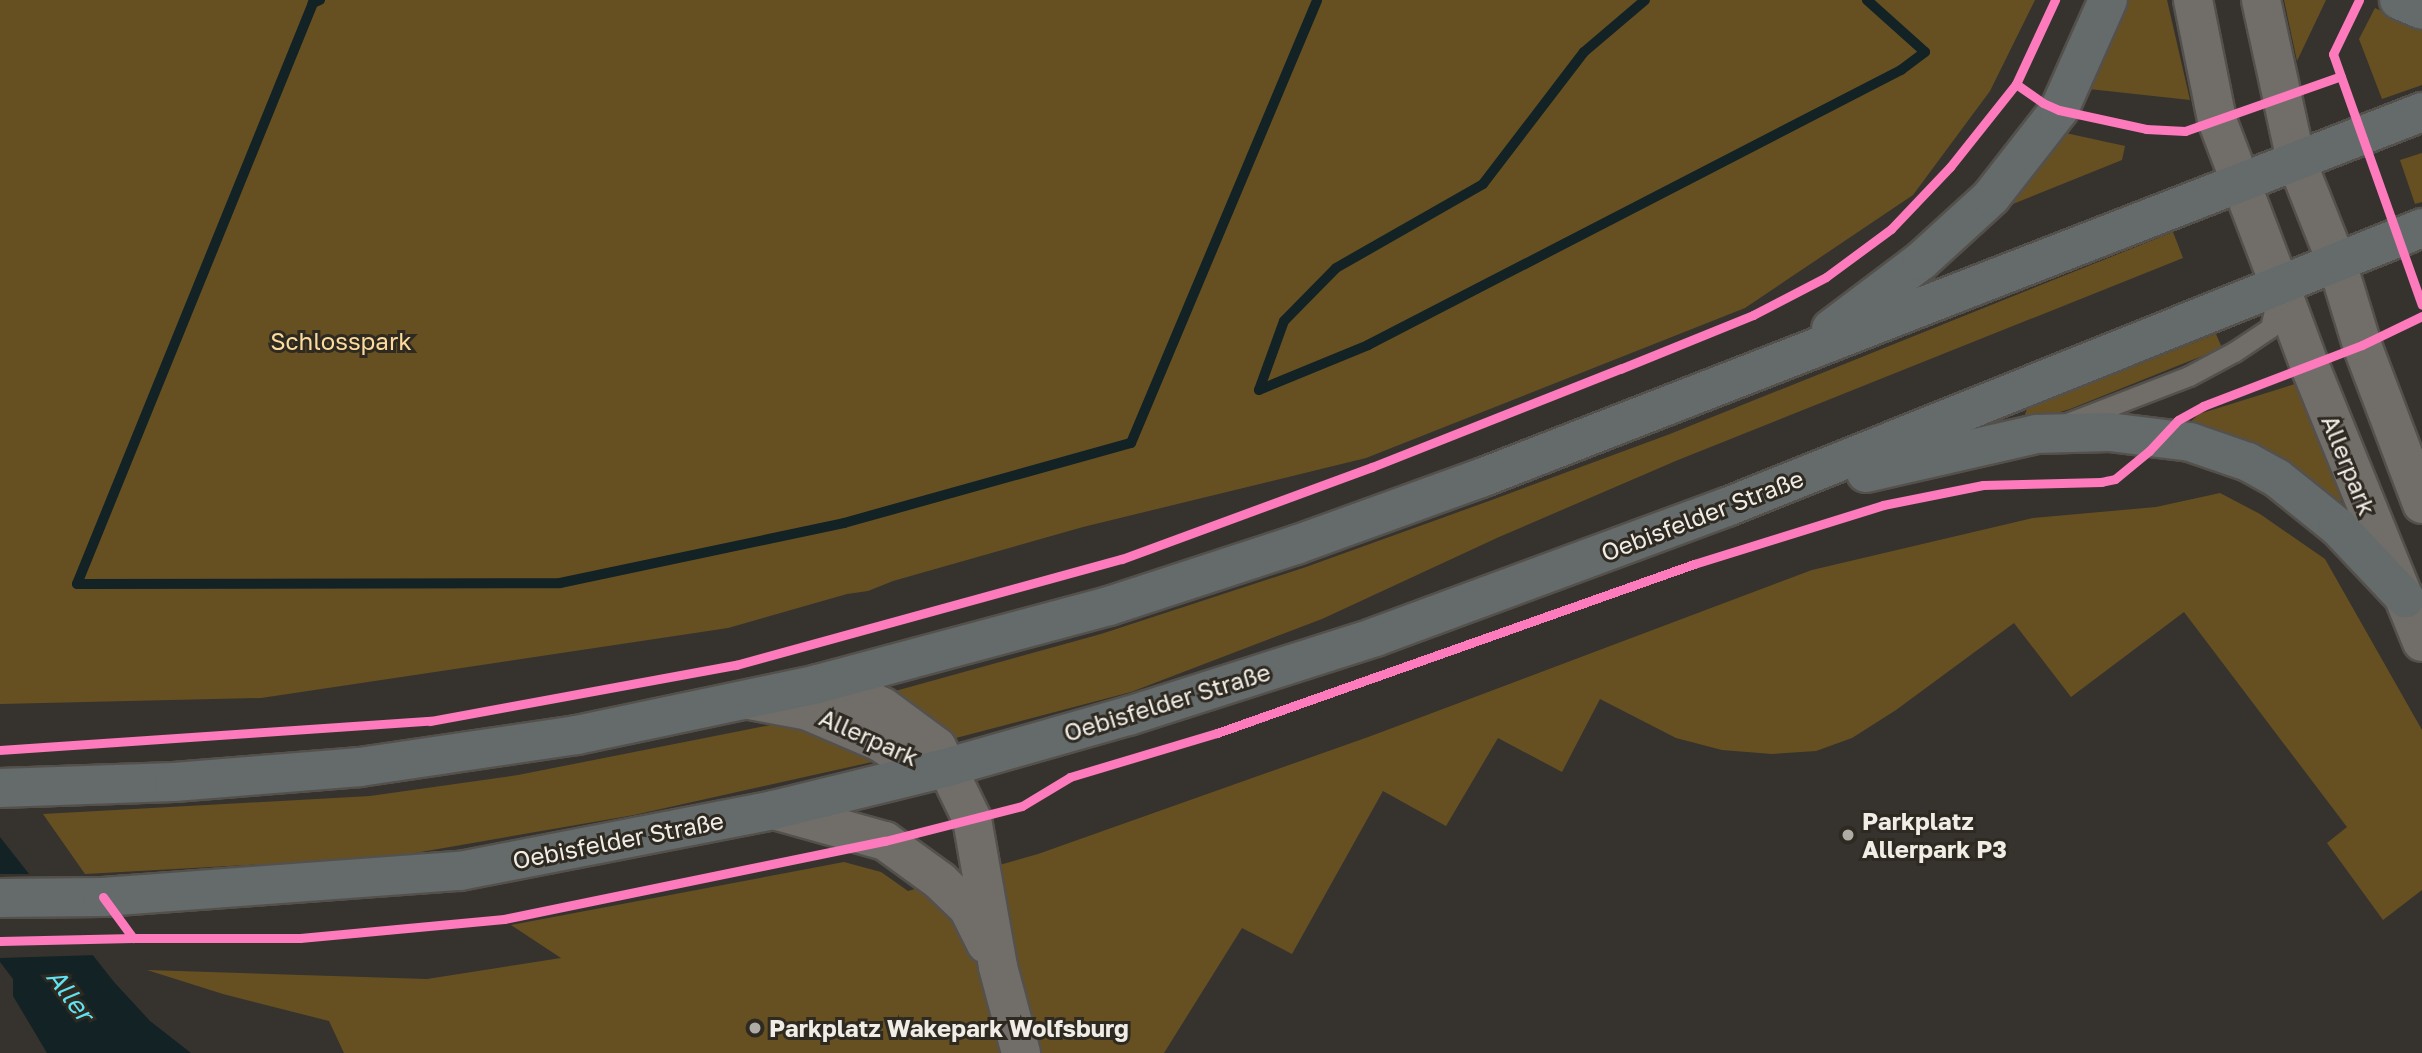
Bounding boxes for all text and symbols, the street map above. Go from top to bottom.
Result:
park label: Schlosspark [270,327,412,355]
street label: Allerpark [2316,411,2382,519]
street label: Oebisfelder Straße [1597,463,1807,567]
street label: Oebisfelder Straße [1060,657,1274,747]
street label: Allerpark [815,702,923,772]
street label: Oebisfelder Straße [510,805,726,875]
place label: Parkplatz Allerpark P3 [1862,807,2007,863]
marker: Parkplatz Allerpark P3 [1840,827,1856,843]
water label: Aller [40,962,100,1028]
place label: Parkplatz Wakepark Wolfsburg [769,1014,1129,1042]
marker: Parkplatz Wakepark Wolfsburg [747,1020,763,1036]

